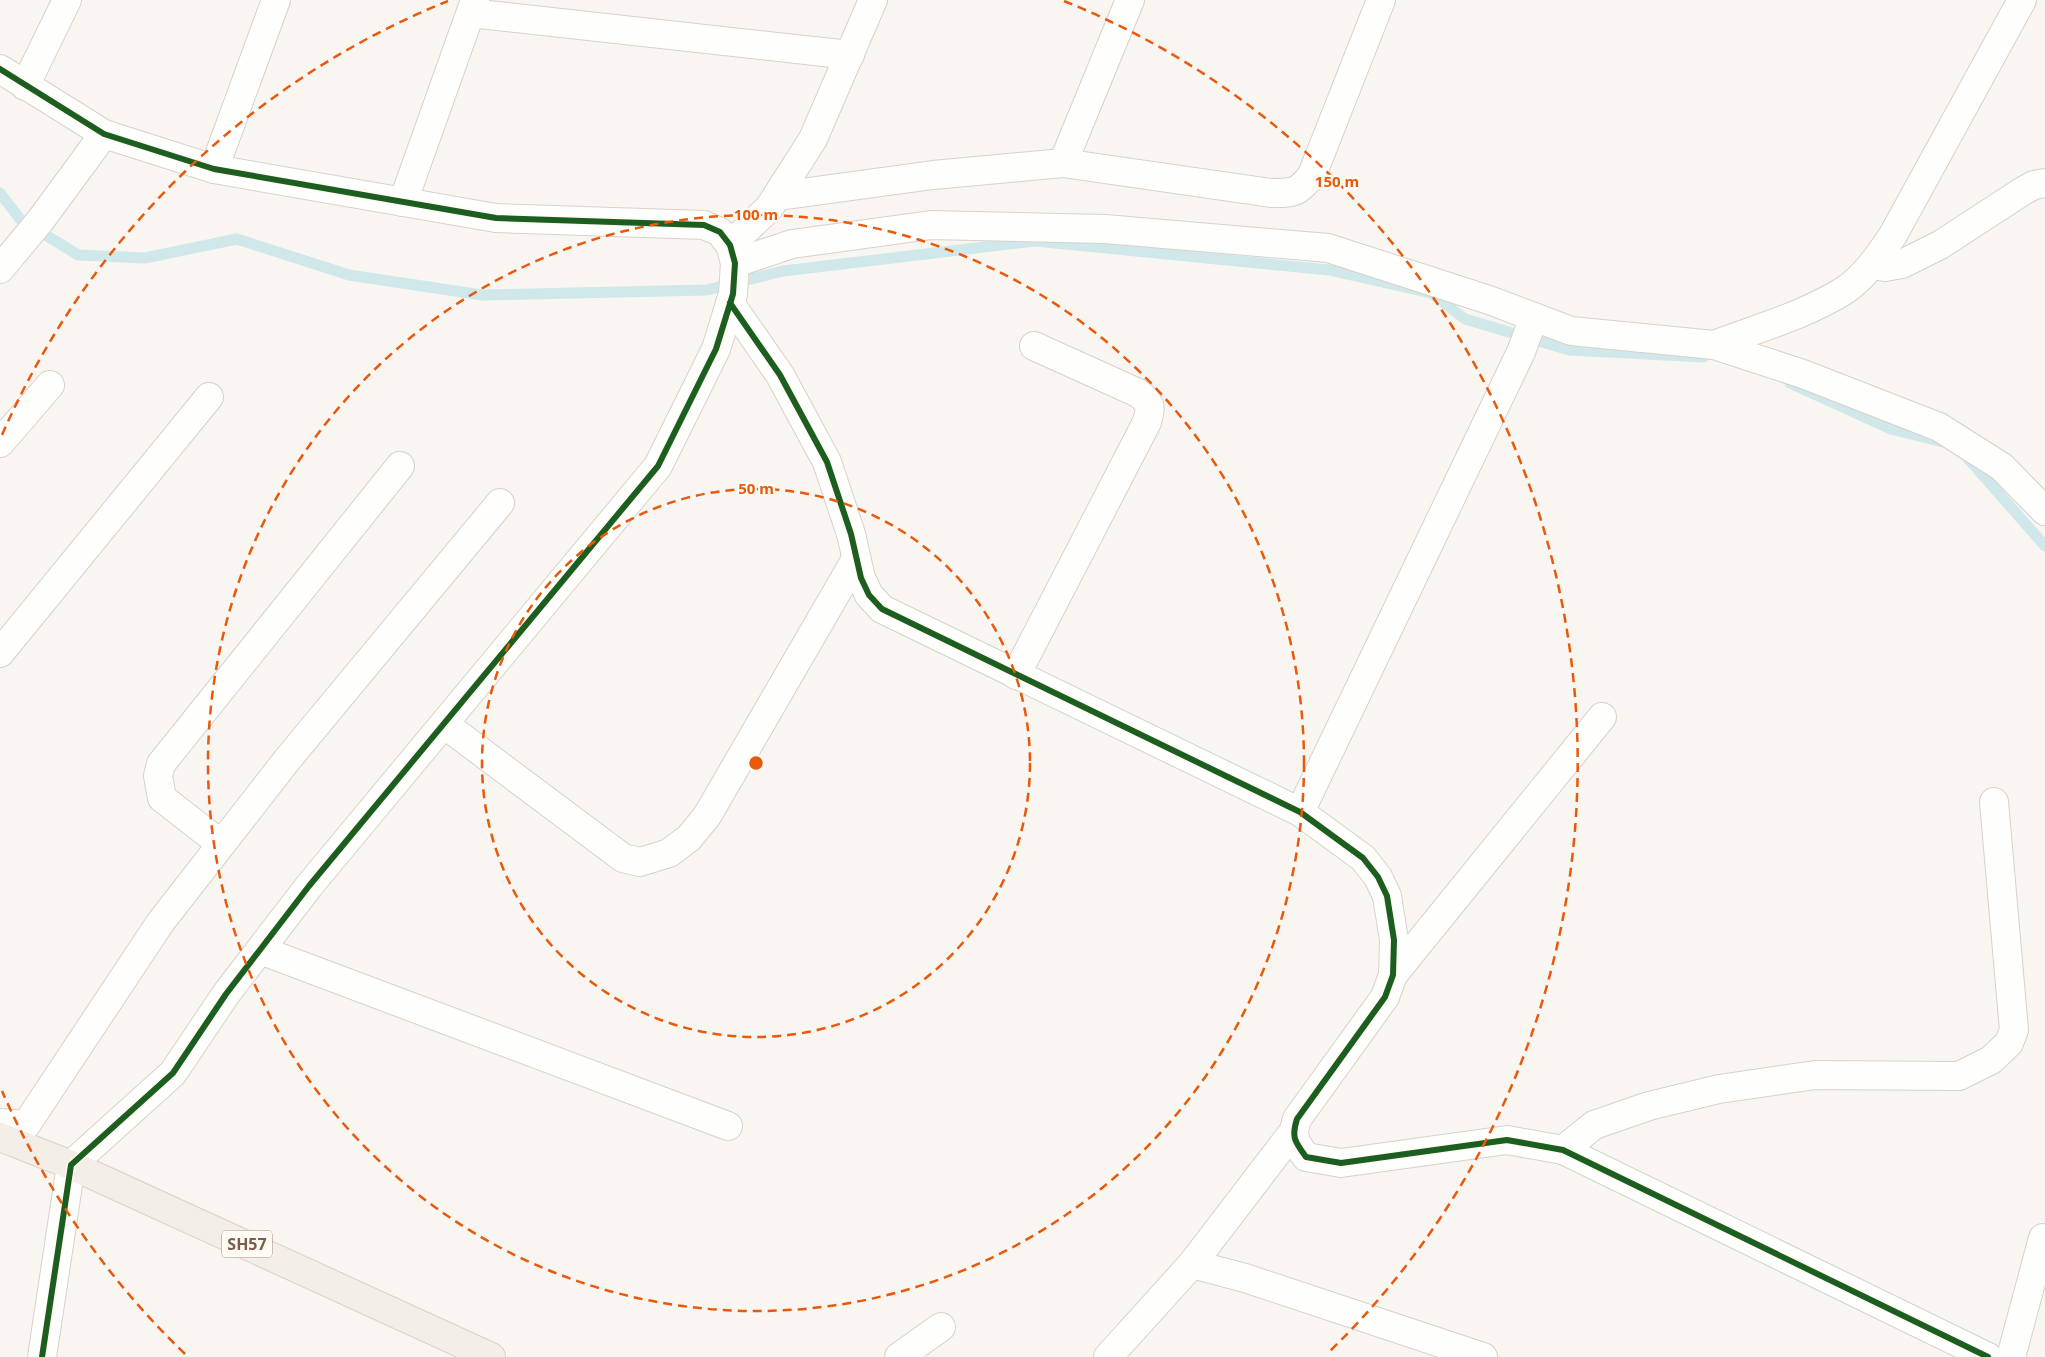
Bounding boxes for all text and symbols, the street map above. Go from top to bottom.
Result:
text: 150 m [1315,171,1359,191]
text: 100 m [734,204,778,224]
text: 50 m [738,478,774,498]
centre of rings [747,754,765,772]
road number: SH57 [222,1230,272,1258]

